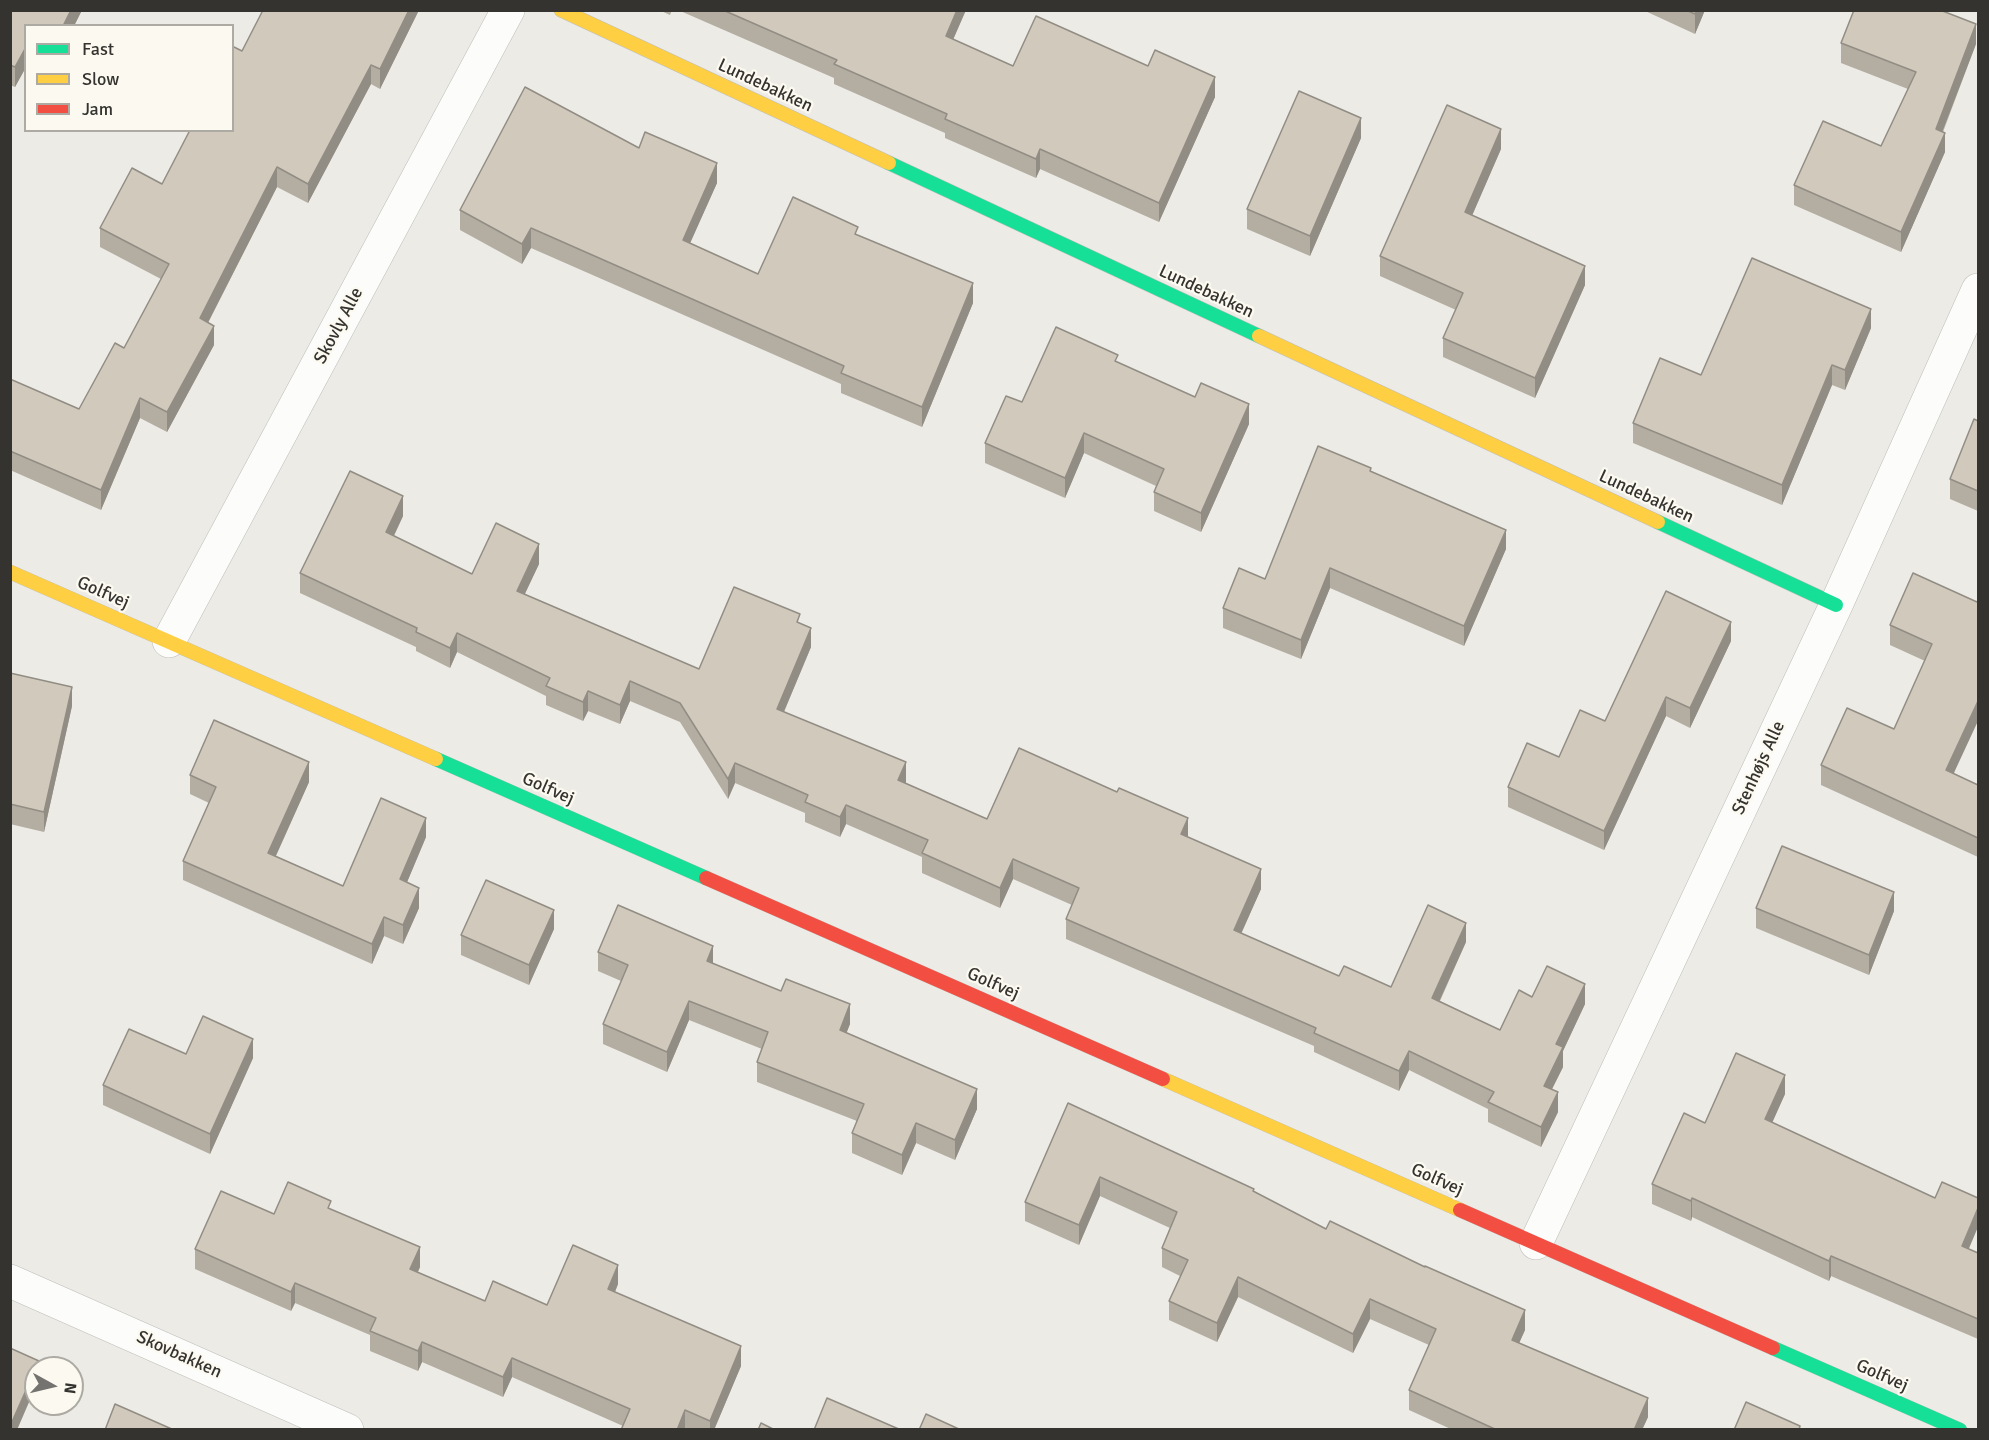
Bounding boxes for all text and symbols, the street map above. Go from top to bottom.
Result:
legend [24,24,234,132]
text: Fast [82,38,114,60]
street label: Lundebakken [714,55,816,117]
text: Slow [82,68,119,90]
text: Jam [82,98,113,120]
street label: Lundebakken [1155,261,1257,323]
street label: Skovly Alle [310,284,368,368]
street label: Lundebakken [1595,466,1697,528]
street label: Golfvej [74,572,132,614]
street label: Stenhøjs Alle [1728,718,1790,818]
street label: Golfvej [519,768,577,810]
street label: Golfvej [964,963,1022,1005]
street label: Golfvej [1408,1159,1466,1201]
street label: Skovbakken [133,1327,225,1383]
street label: Golfvej [1853,1355,1911,1397]
north arrow [24,1356,84,1416]
text: N [59,1381,81,1395]

